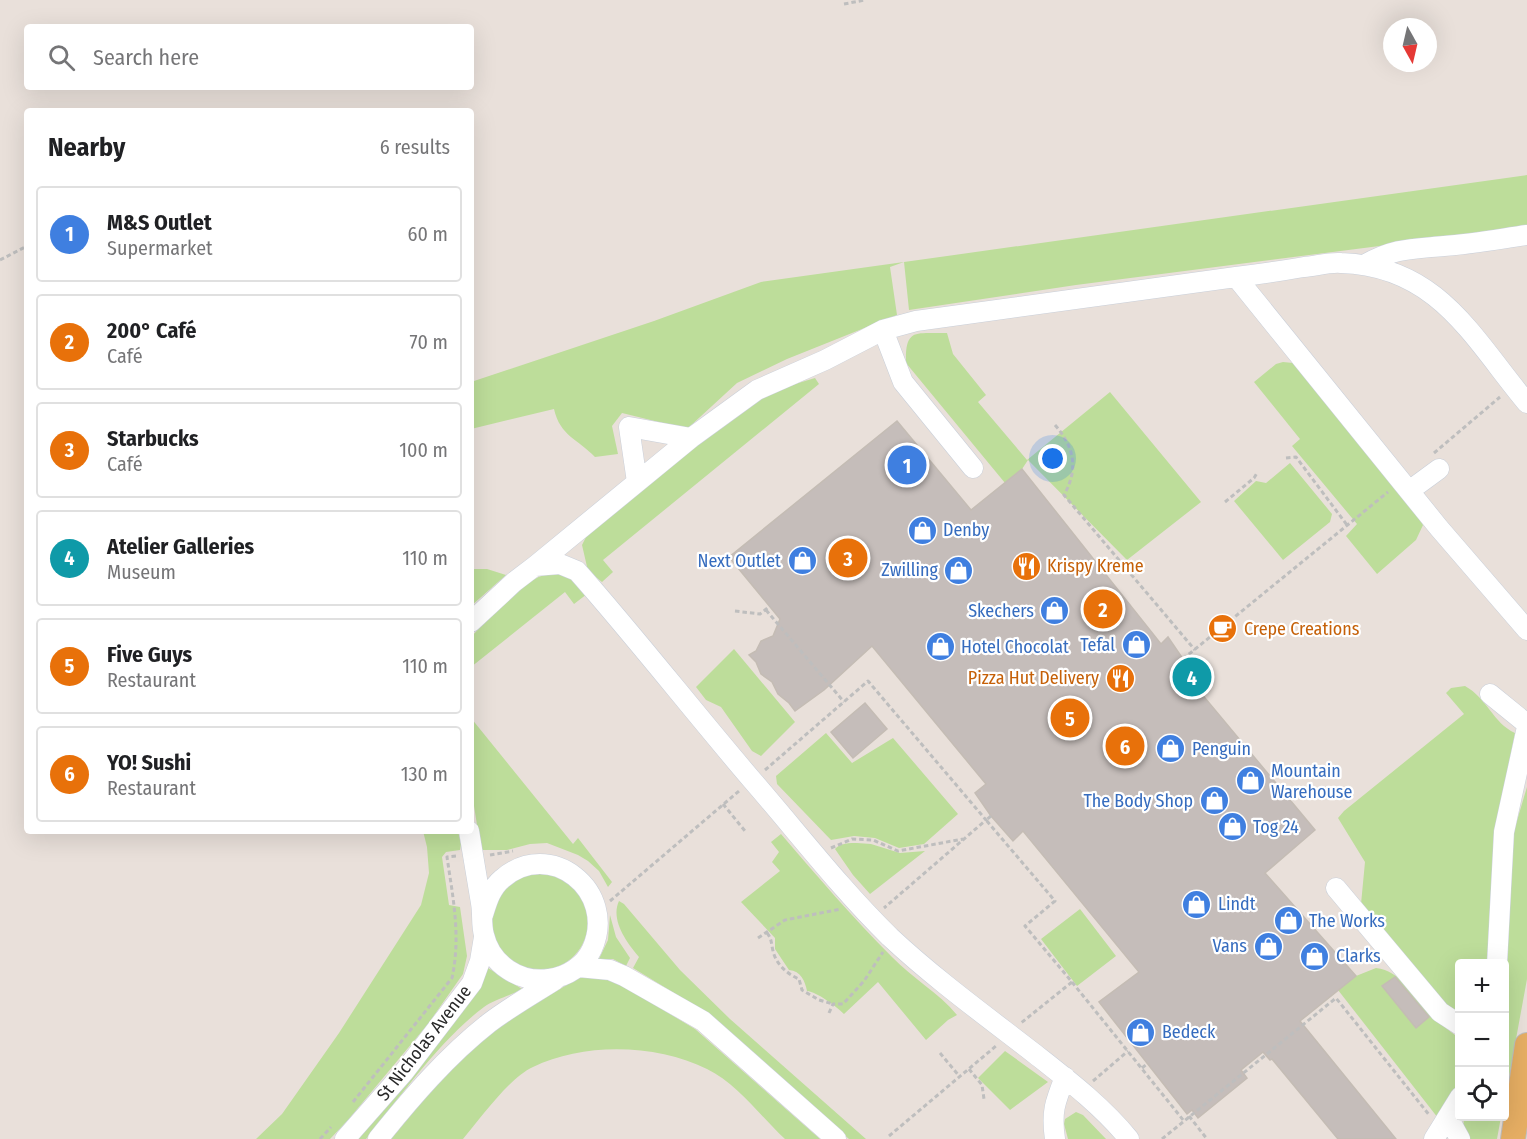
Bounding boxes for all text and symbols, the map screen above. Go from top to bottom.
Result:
north arrow [1383,18,1437,72]
search box [24,24,474,90]
icon: search [45,41,78,74]
text: Search here [93,44,199,71]
text: Nearby [48,132,125,163]
text: 6 results [380,135,450,159]
text: M&S Outlet [107,209,212,236]
text: 1 [65,222,74,246]
text: 60 m [408,222,448,246]
text: Supermarket [107,236,213,260]
text: 200° Café [107,317,197,344]
text: 2 [65,330,74,354]
text: 70 m [410,330,448,354]
text: Café [107,344,143,368]
text: Starbucks [107,425,199,452]
text: 3 [65,438,74,462]
text: 100 m [399,438,448,462]
pin: 1 [888,442,926,488]
your location [1038,444,1067,473]
text: Café [107,452,143,476]
shop icon: Denby [906,514,938,546]
place label: Denby [943,519,989,541]
text: Atelier Galleries [107,533,254,560]
pin: 3 [828,536,868,580]
shop icon: Next Outlet [786,545,818,577]
text: 4 [64,546,75,570]
text: 110 m [402,546,448,570]
place label: Next Outlet [697,550,781,572]
restaurant icon: Krispy Kreme [1010,550,1042,582]
shop icon: Zwilling [943,554,975,586]
place label: Krispy Kreme [1047,555,1144,577]
place label: Zwilling [881,559,939,581]
text: Museum [107,560,176,584]
pin: 2 [1084,586,1122,632]
shop icon: Skechers [1039,595,1071,627]
place label: Skechers [968,600,1034,622]
cafe icon: Crepe Creations [1207,613,1239,645]
place label: Crepe Creations [1244,618,1360,640]
shop icon: Tefal [1120,629,1152,661]
shop icon: Hotel Chocolat [924,631,956,663]
place label: Tefal [1080,634,1115,656]
place label: Hotel Chocolat [961,636,1069,658]
text: Five Guys [107,641,192,668]
text: 5 [65,654,74,678]
text: 110 m [402,654,448,678]
pin: 4 [1172,654,1212,700]
restaurant icon: Pizza Hut Delivery [1104,662,1136,694]
place label: Pizza Hut Delivery [968,667,1099,689]
text: Restaurant [107,668,196,692]
pin: 5 [1050,696,1090,740]
pin: 6 [1106,724,1144,768]
shop icon: Penguin [1155,733,1187,765]
place label: Penguin [1192,738,1251,760]
text: YO! Sushi [107,749,191,776]
place label: Mountain Warehouse [1271,760,1352,803]
text: 6 [64,762,75,786]
text: 130 m [401,762,448,786]
shop icon: Mountain Warehouse [1234,765,1266,797]
text: Restaurant [107,776,196,800]
shop icon: The Body Shop [1198,785,1230,817]
place label: The Body Shop [1083,790,1193,812]
shop icon: Tog 24 [1216,811,1248,843]
place label: Tog 24 [1253,816,1299,838]
shop icon: Lindt [1181,888,1213,920]
place label: Lindt [1218,893,1256,915]
shop icon: The Works [1272,905,1304,937]
place label: The Works [1309,910,1385,932]
shop icon: Vans [1252,930,1284,962]
place label: Vans [1213,935,1247,957]
shop icon: Clarks [1299,940,1331,972]
place label: Clarks [1336,945,1381,967]
map controls [1455,959,1509,1121]
button: + [1455,959,1509,1013]
street label: St Nicholas Avenue [372,981,476,1105]
button: − [1455,1013,1509,1067]
shop icon: Bedeck [1125,1016,1157,1048]
place label: Bedeck [1162,1021,1216,1043]
button: locate [1455,1067,1509,1121]

